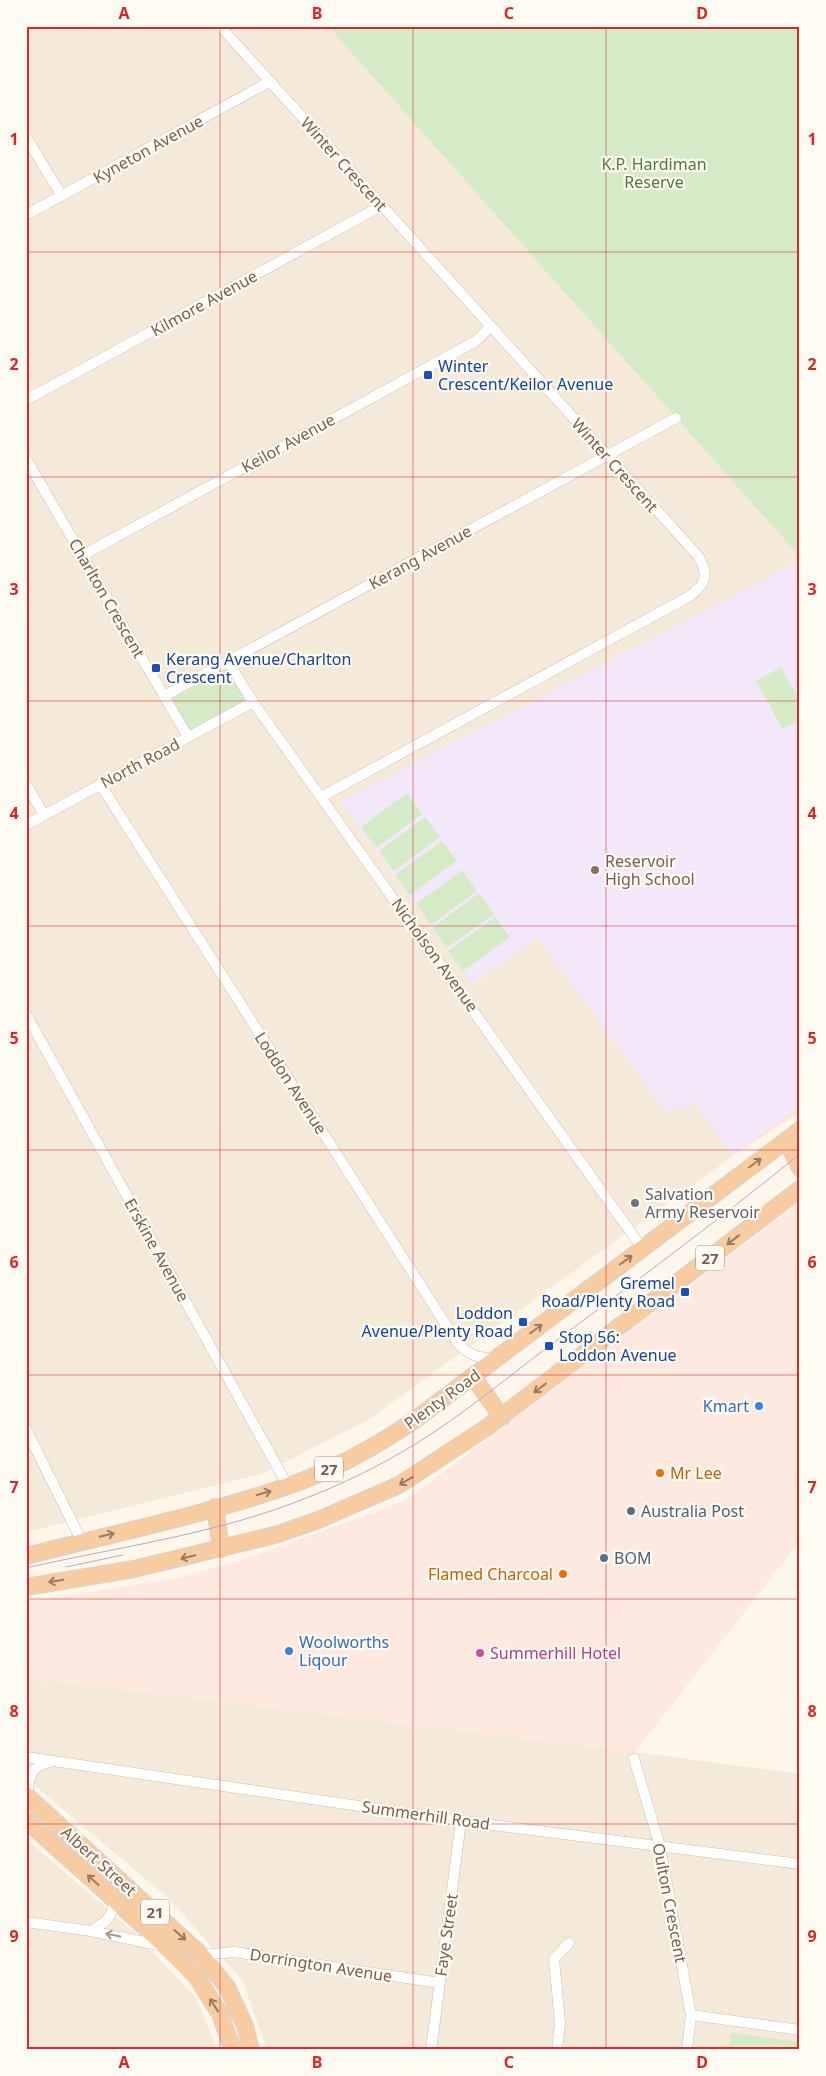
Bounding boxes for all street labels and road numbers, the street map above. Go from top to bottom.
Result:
street label: Kyneton Avenue [89,110,207,188]
street label: Winter Crescent [296,112,392,216]
street label: Kilmore Avenue [147,265,261,341]
street label: Keilor Avenue [237,408,339,478]
street label: Winter Crescent [567,413,663,517]
street label: Kerang Avenue [365,520,475,594]
street label: Charlton Crescent [64,534,150,662]
street label: North Road [97,733,183,793]
street label: Nicholson Avenue [386,894,484,1016]
street label: Loddon Avenue [250,1028,332,1138]
street label: Erskine Avenue [119,1194,195,1306]
road number: 27 [696,1246,724,1270]
street label: Plenty Road [399,1364,485,1434]
road number: 27 [315,1456,343,1482]
street label: Summerhill Road [361,1795,491,1835]
street label: Albert Street [57,1821,142,1901]
street label: Oulton Crescent [648,1841,692,1965]
street label: Faye Street [429,1892,463,1978]
road number: 21 [141,1900,169,1924]
street label: Dorrington Avenue [248,1943,394,1987]

